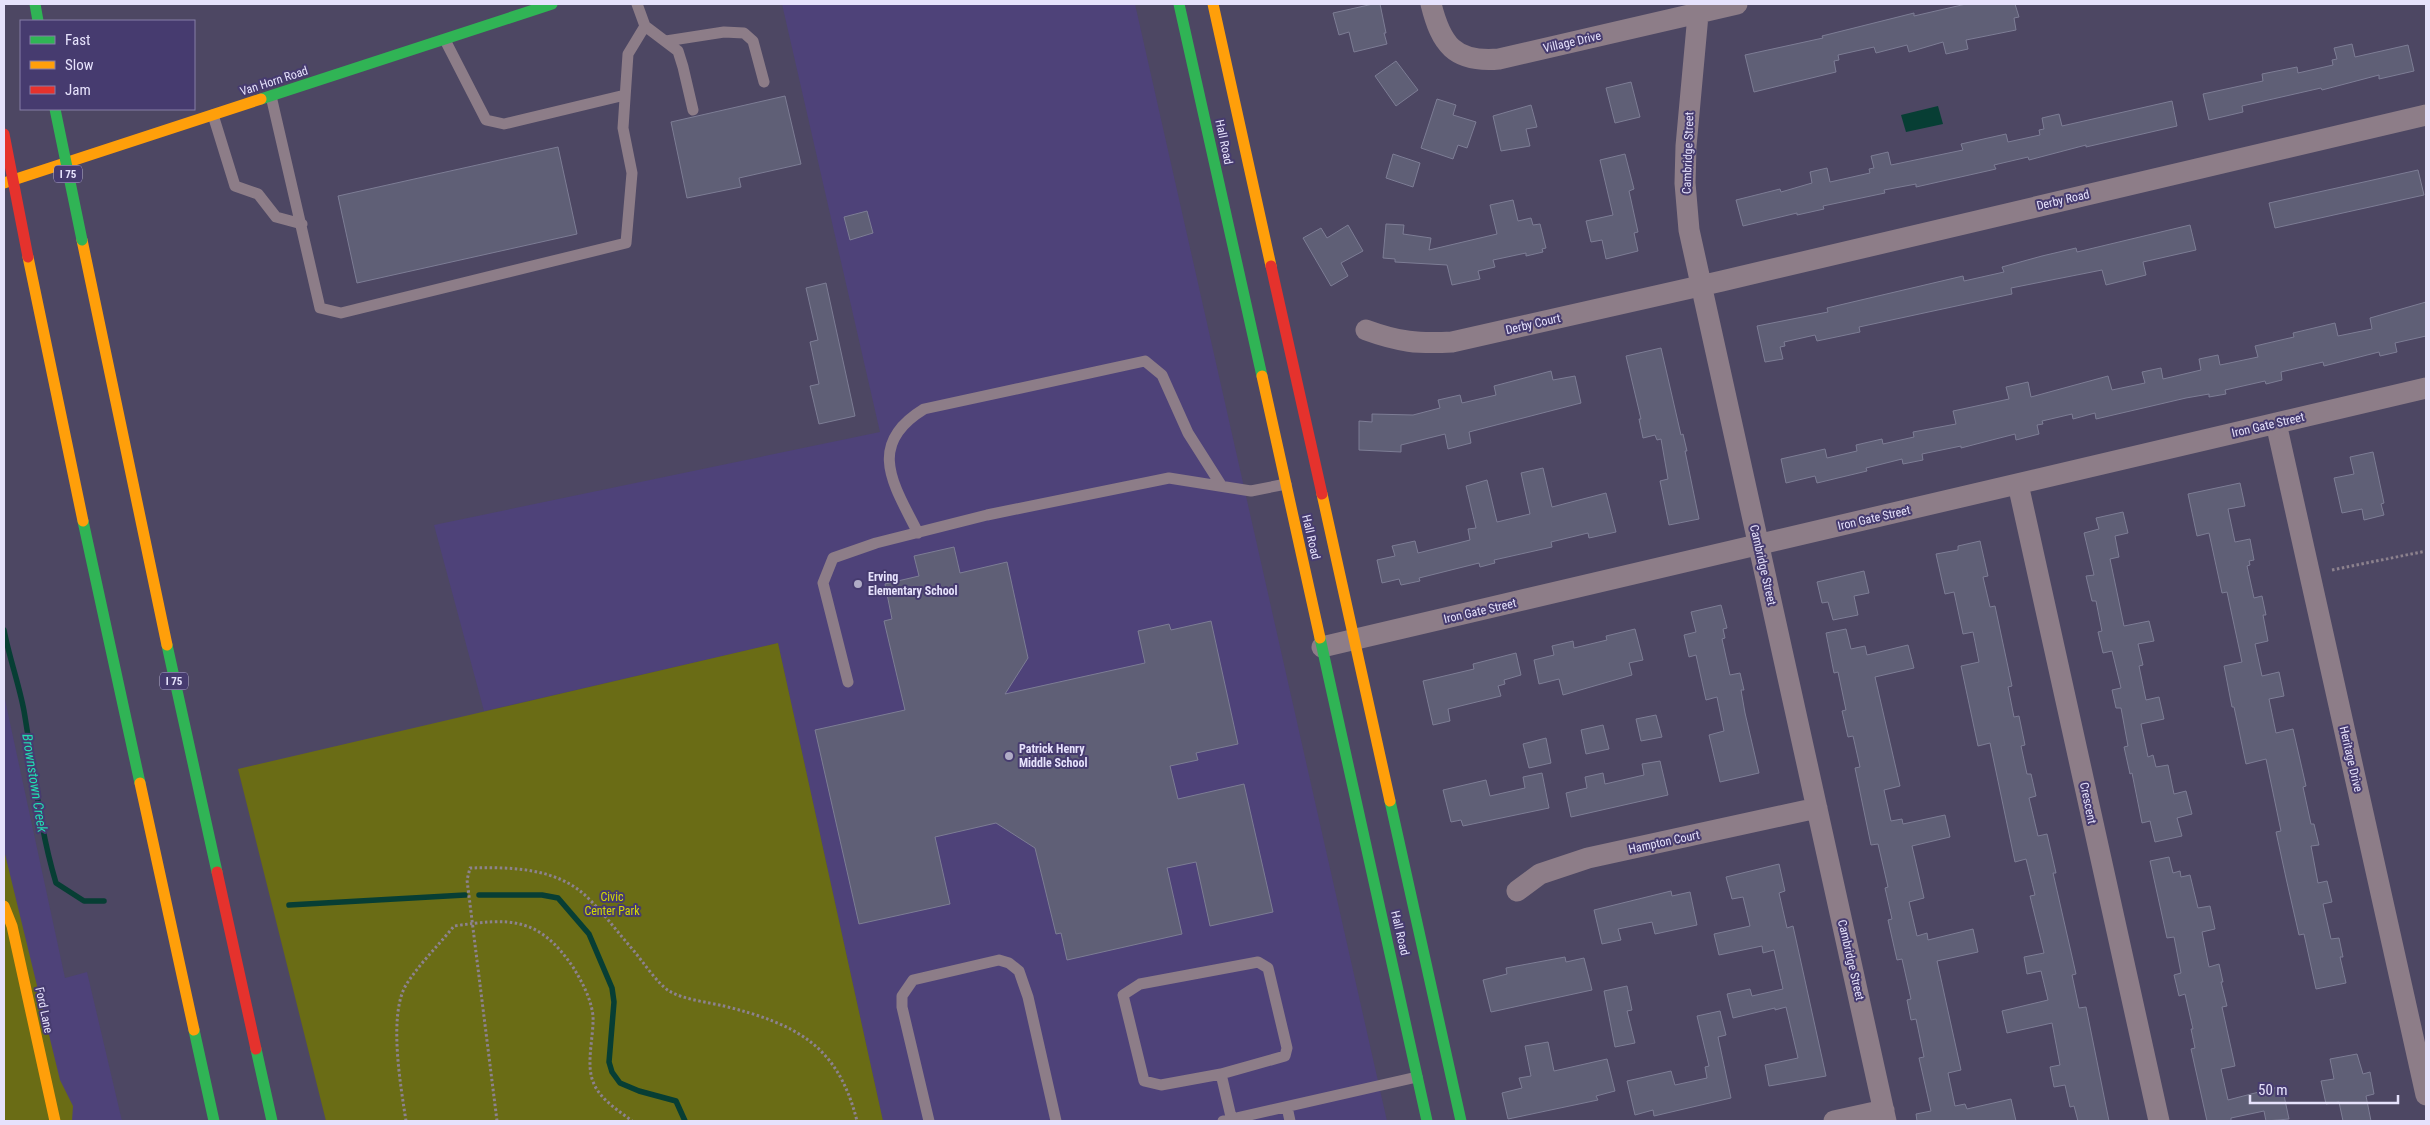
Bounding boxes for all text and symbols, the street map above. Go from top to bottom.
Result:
legend [20,20,195,110]
street label: Village Drive [1542,28,1603,55]
text: Fast [65,31,90,49]
text: Slow [65,56,94,74]
street label: Van Horn Road [238,63,310,99]
text: Jam [65,81,91,99]
street label: Cambridge Street [1680,111,1696,194]
street label: Hall Road [1212,118,1236,166]
road number: I 75 [54,165,82,182]
street label: Derby Road [2035,187,2091,213]
street label: Derby Court [1504,311,1562,337]
street label: Iron Gate Street [2230,410,2306,440]
street label: Iron Gate Street [1836,503,1912,533]
street label: Hall Road [1299,513,1323,561]
street label: Cambridge Street [1747,523,1779,607]
place label: Erving Elementary School [868,570,958,598]
marker: Erving Elementary School [852,578,864,590]
street label: Iron Gate Street [1442,596,1518,626]
road number: I 75 [160,672,188,689]
street label: Heritage Drive [2337,725,2365,794]
water label: Brownstown Creek [19,733,51,834]
place label: Patrick Henry Middle School [1019,742,1087,770]
marker: Patrick Henry Middle School [1003,750,1015,762]
street label: Crescent [2077,781,2099,825]
street label: Hampton Court [1627,828,1701,856]
park label: Civic Center Park [584,890,640,918]
street label: Hall Road [1388,909,1412,957]
street label: Cambridge Street [1835,918,1867,1002]
street label: Ford Lane [32,986,56,1035]
scale bar [2250,1072,2398,1104]
text: 50 m [2258,1081,2288,1099]

